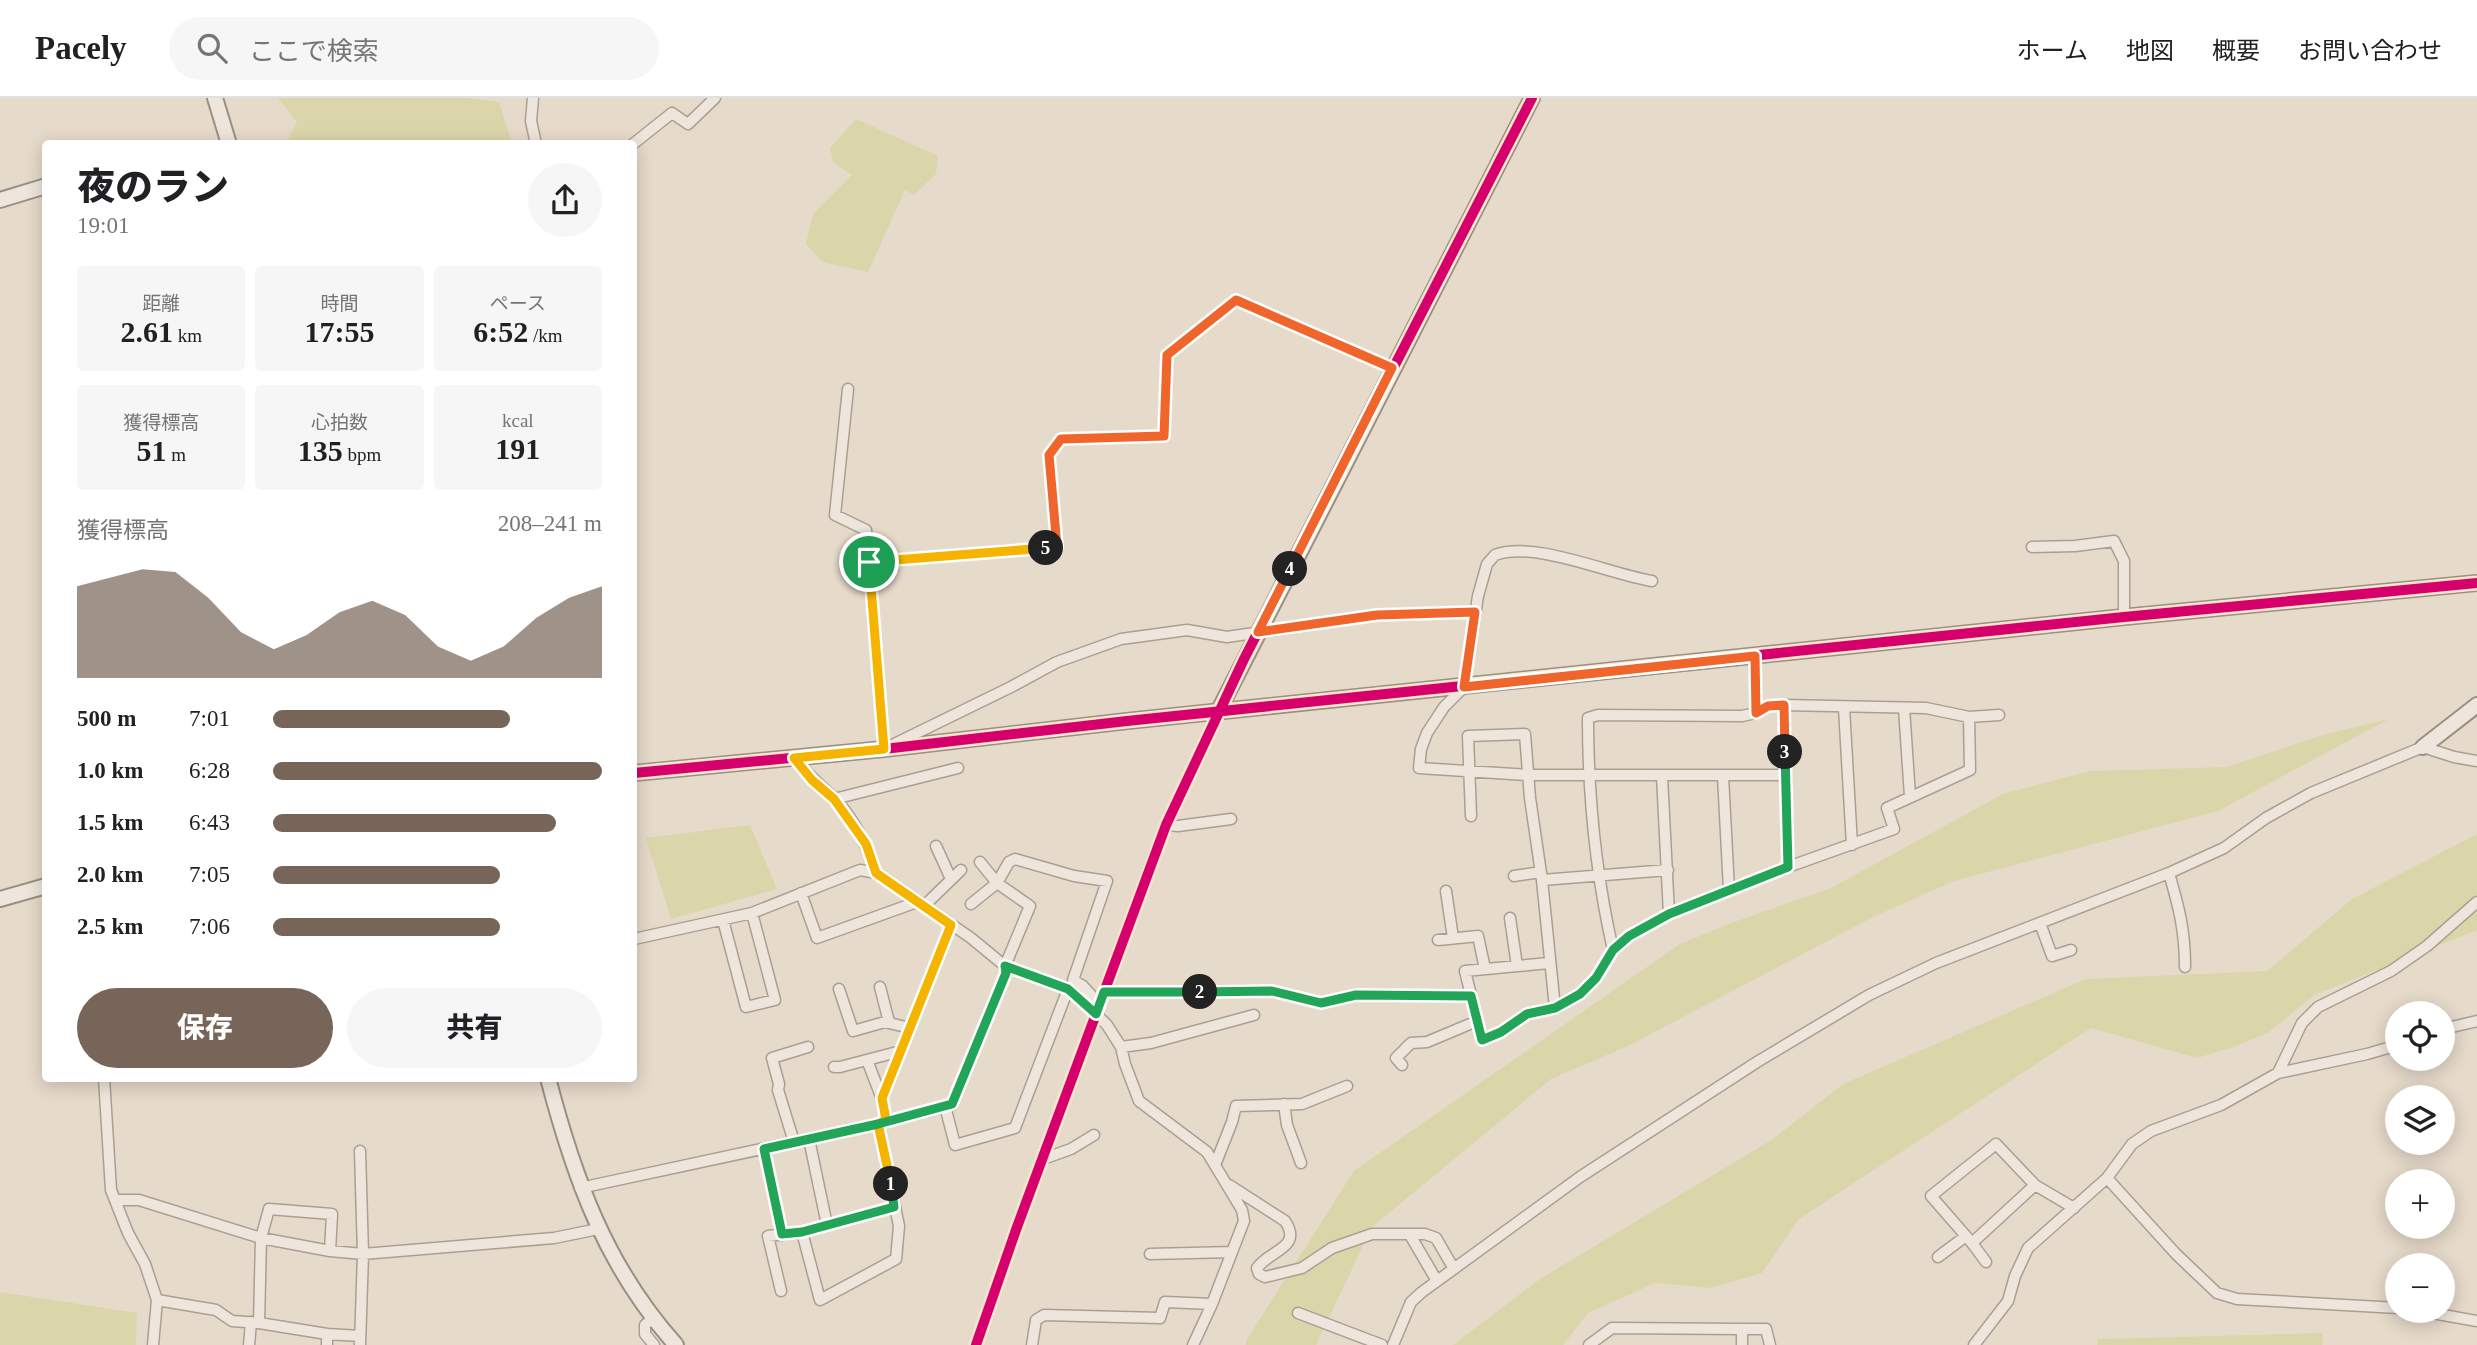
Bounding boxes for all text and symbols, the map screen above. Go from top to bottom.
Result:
search box [169,17,659,80]
icon: search [193,29,231,67]
text: Pacely [35,30,127,66]
text: ここで検索 [249,37,379,66]
text: ホーム [2017,38,2088,64]
text: 地図 [2126,38,2174,64]
text: 概要 [2212,38,2260,64]
text: お問い合わせ [2298,38,2442,64]
button: share [528,163,602,237]
text: 夜のラン [77,166,229,208]
text: 19:01 [77,213,129,238]
text: 距離 [142,293,180,314]
text: 時間 [320,293,359,314]
text: ペース [490,293,546,314]
text: 2.61 [120,315,173,348]
text: 17:55 [304,315,374,348]
text: 6:52 [473,315,528,348]
text: km [173,325,202,346]
text: /km [528,325,562,346]
text: kcal [502,410,534,431]
text: 獲得標高 [123,412,199,433]
text: 心拍数 [311,412,368,433]
text: 191 [495,432,540,465]
text: 51 [136,434,166,467]
text: 135 [298,434,343,467]
text: m [166,444,186,465]
text: bpm [343,444,381,465]
text: 208–241 m [498,511,602,536]
text: 獲得標高 [77,518,169,543]
pin: 5 [1028,531,1064,566]
pin [839,532,899,592]
text: 5 [1041,537,1050,558]
icon: arrive [850,543,888,581]
pin: 4 [1272,552,1308,587]
text: 4 [1285,558,1294,579]
text: 500 m [77,706,136,731]
text: 7:01 [189,706,230,731]
pin: 3 [1768,734,1802,770]
text: 3 [1780,741,1789,762]
text: 1.0 km [77,758,143,783]
text: 6:28 [189,758,230,783]
text: 1.5 km [77,810,143,835]
text: 6:43 [189,810,230,835]
text: 2.0 km [77,862,143,887]
text: 7:05 [189,862,230,887]
text: 2.5 km [77,914,143,939]
text: 7:06 [189,914,230,939]
pin: 2 [1182,974,1218,1010]
text: 2 [1195,981,1204,1002]
button: 保存 [77,988,333,1068]
button: 共有 [347,988,602,1068]
map controls [2385,1001,2455,1323]
button: locate [2385,1001,2455,1071]
button: layers [2385,1085,2455,1155]
pin: 1 [874,1166,908,1202]
button: + [2385,1169,2455,1239]
text: 1 [886,1173,895,1194]
button: − [2385,1253,2455,1323]

